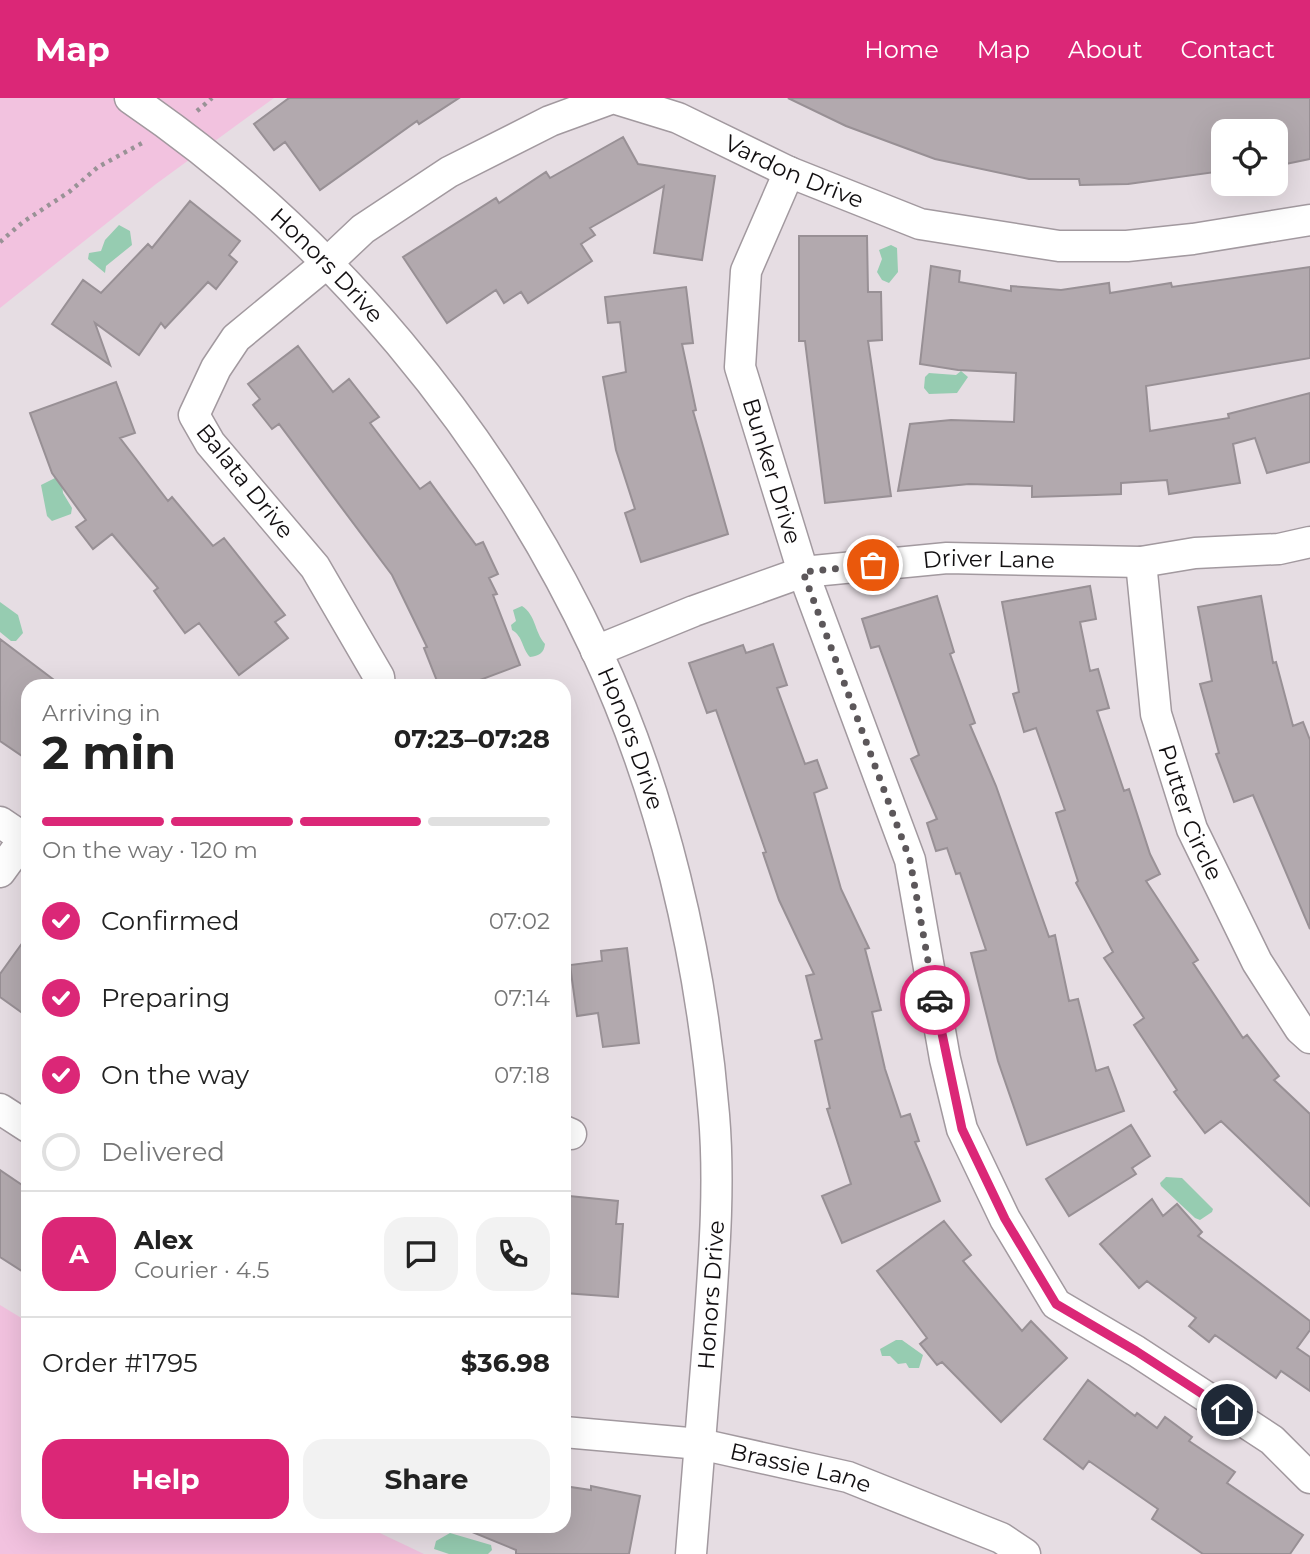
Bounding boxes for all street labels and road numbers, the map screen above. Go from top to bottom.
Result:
street label: Vardon Drive [720,129,868,214]
street label: Honors Drive [265,202,389,328]
street label: Bunker Drive [736,395,808,547]
street label: Balata Drive [190,418,300,544]
street label: Driver Lane [921,544,1055,574]
street label: Honors Drive [592,663,670,813]
street label: Putter Circle [1152,741,1229,885]
street label: Honors Drive [692,1219,730,1371]
street label: Brassie Lane [727,1437,876,1499]

